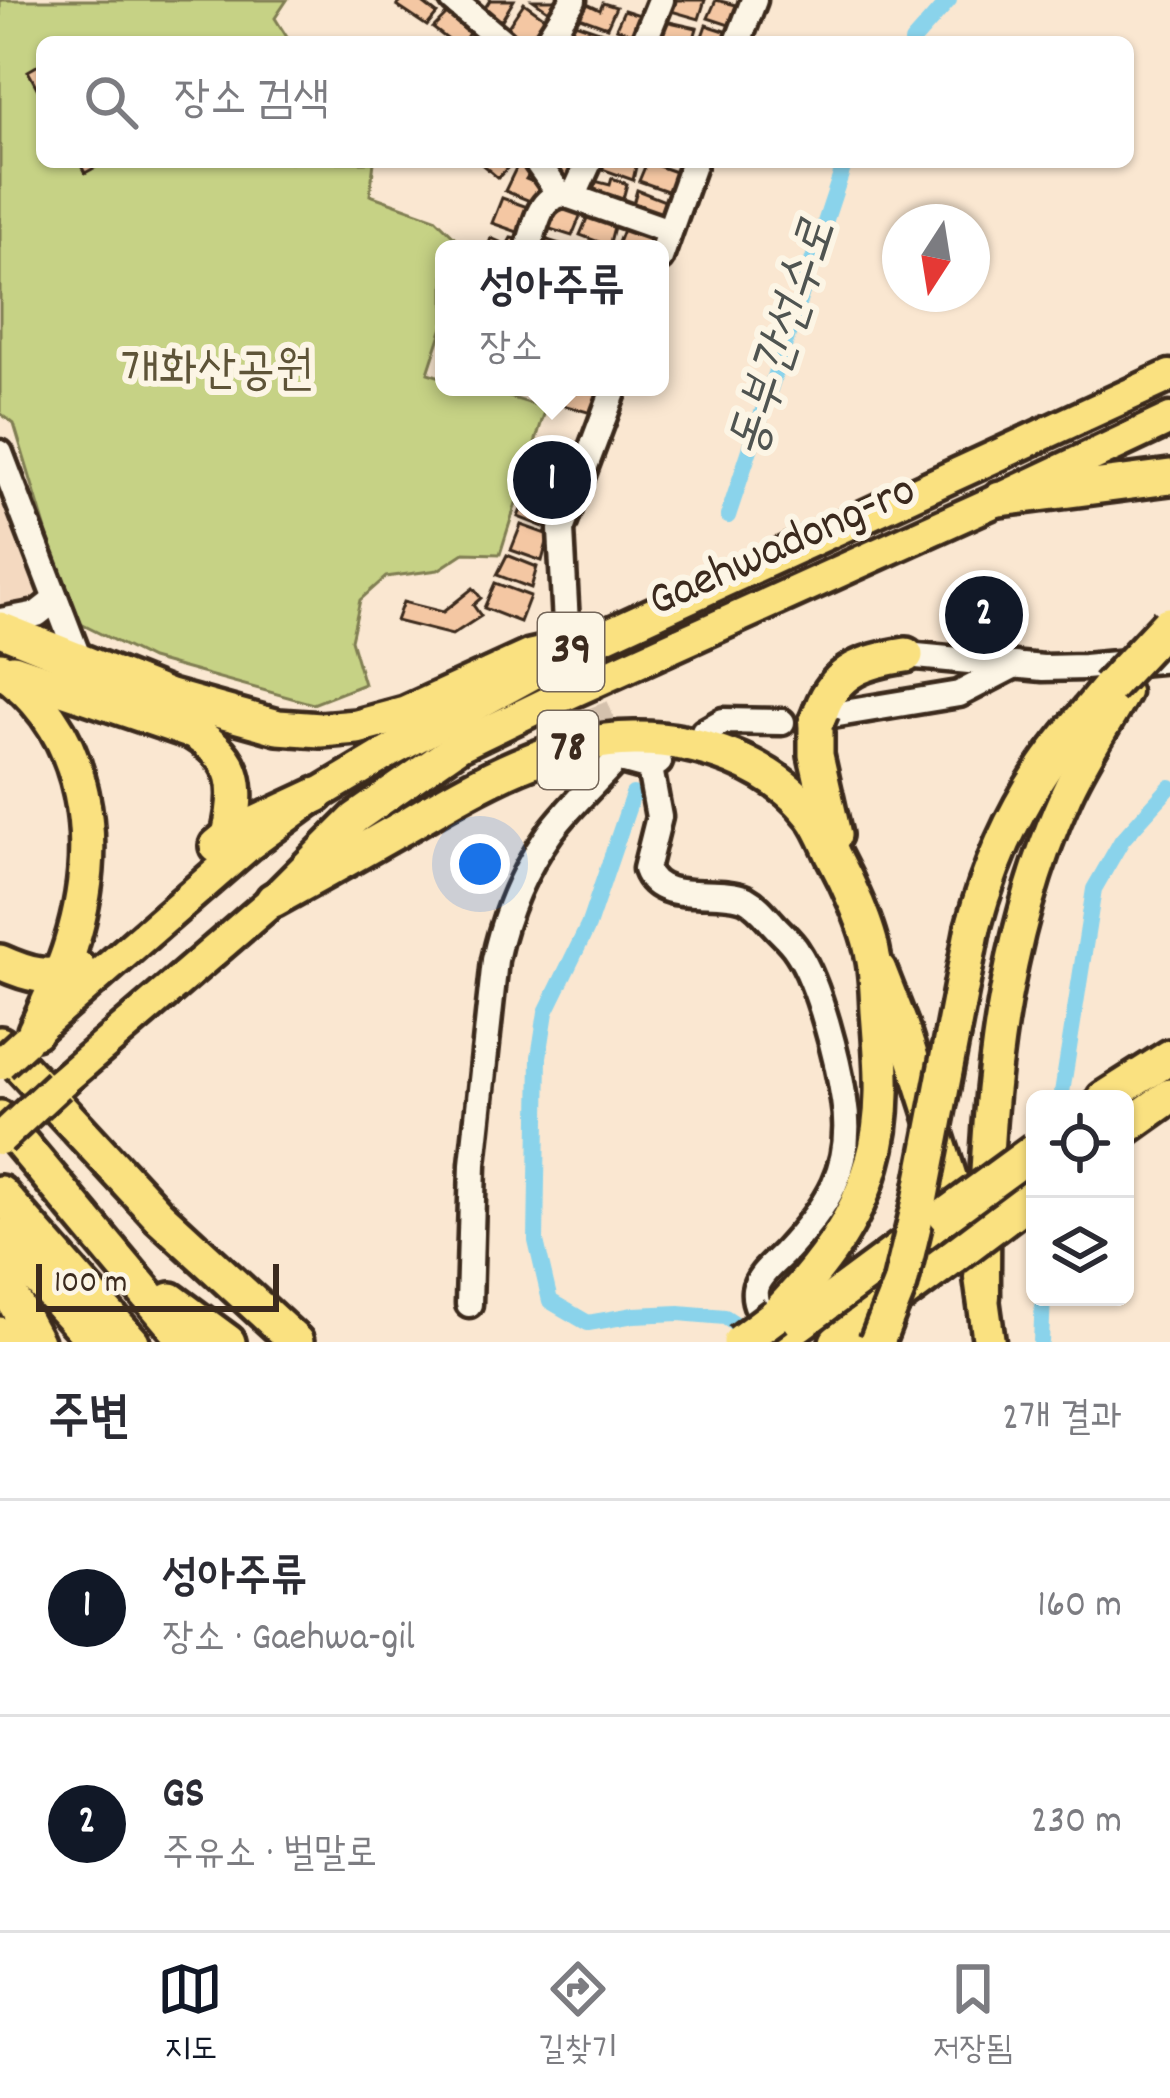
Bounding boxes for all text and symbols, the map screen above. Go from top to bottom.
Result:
search box [36,36,1134,168]
icon: search [78,69,144,135]
text: 장소 검색 [174,70,329,134]
north arrow [882,204,990,312]
water label: 동부간선수로 [714,211,858,467]
popup [435,240,669,396]
text: 성아주류 [480,258,624,322]
text: 장소 [480,323,542,378]
park label: 개화산공원 [120,339,314,408]
pin: 1 [513,435,591,525]
street label: Gaehwadong-ro [638,458,928,638]
pin: 2 [945,570,1023,660]
road number: 39 [538,613,604,691]
road number: 78 [538,711,598,789]
your location [450,834,510,894]
map controls [1026,1090,1134,1306]
button: locate [1026,1090,1134,1198]
button: layers [1026,1198,1134,1306]
scale bar [36,1258,279,1311]
text: 100 m [54,1261,127,1308]
text: 주변 [48,1385,130,1457]
text: 2개 결과 [1002,1393,1122,1448]
text: 성아주류 [162,1548,307,1612]
text: 1 [83,1580,91,1635]
text: 160 m [1037,1580,1122,1635]
text: 장소 · Gaehwa-gil [162,1613,415,1668]
text: GS [162,1764,205,1828]
text: 2 [78,1796,96,1851]
text: 230 m [1031,1796,1122,1851]
text: 주유소 · 벌말로 [162,1829,377,1884]
tab: 지도 [157,1956,223,2075]
tab: 길찾기 [538,1956,618,2075]
tab: 저장됨 [933,1956,1013,2075]

